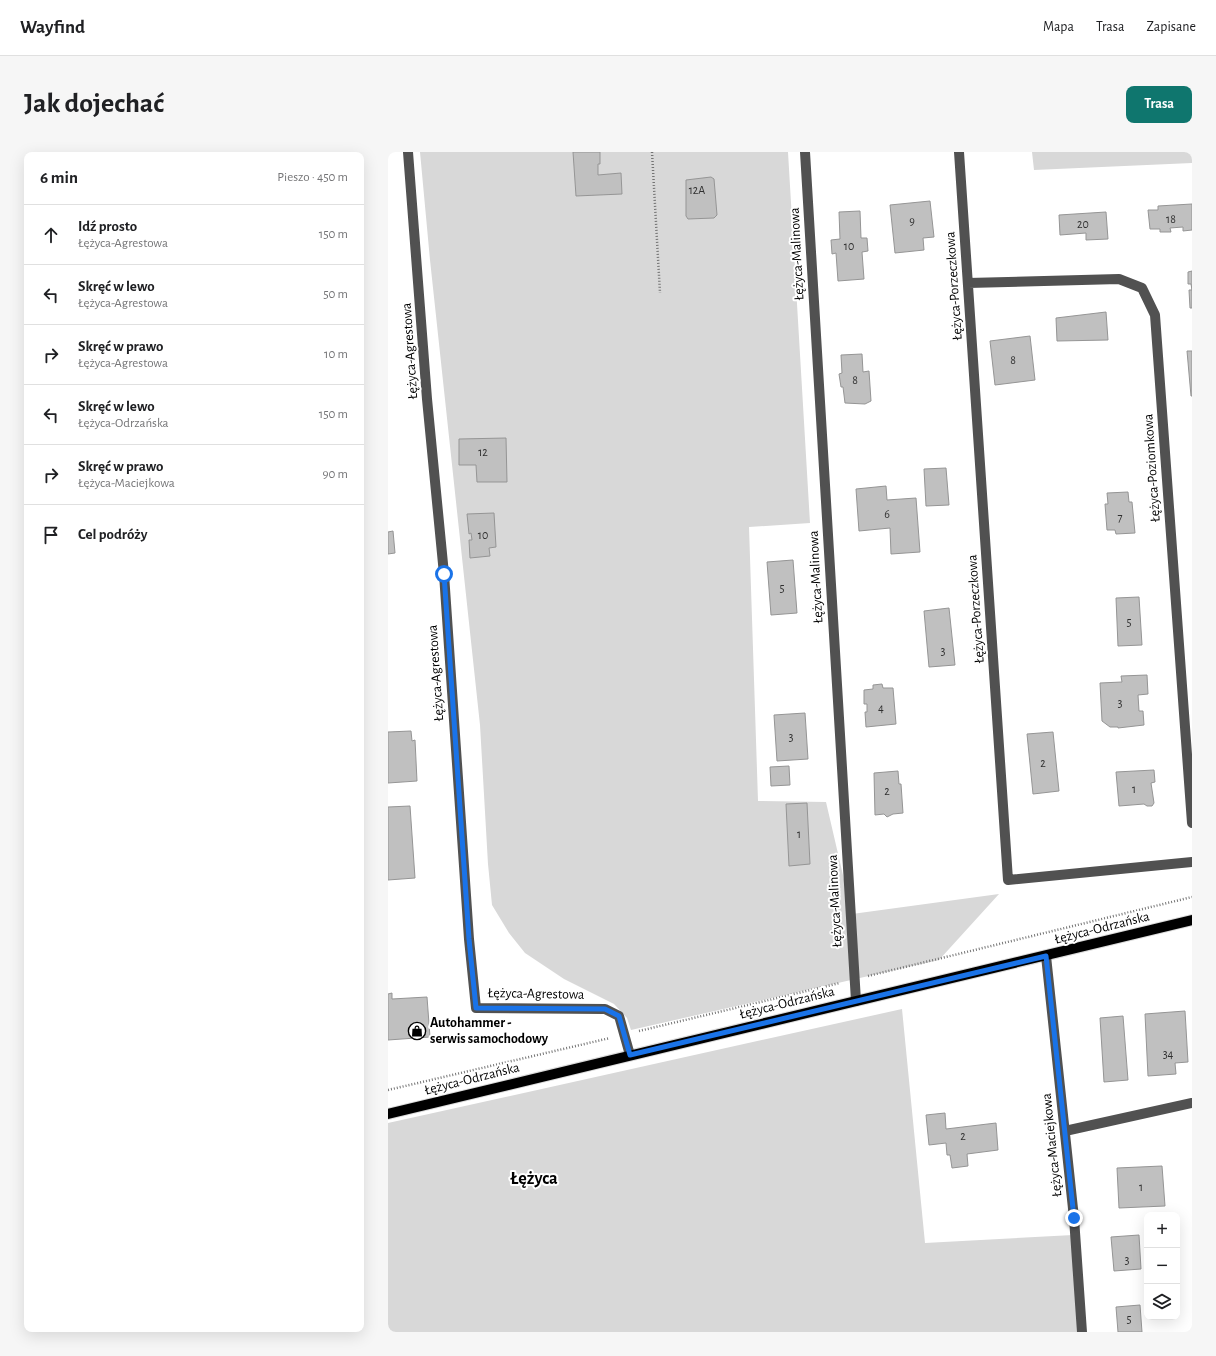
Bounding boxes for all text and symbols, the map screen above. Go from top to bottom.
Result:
text: Wayfind [20,18,85,37]
text: Mapa [1043,20,1074,34]
text: Trasa [1096,20,1124,34]
text: Zapisane [1146,20,1196,34]
button: Trasa [1126,86,1192,123]
text: Jak dojechać [24,90,164,118]
text: 6 min [40,169,78,186]
text: Pieszo · 450 m [277,171,348,184]
house number: 12A [689,184,705,196]
street label: Łężyca-Malinowa [788,207,806,301]
house number: 18 [1166,213,1176,225]
house number: 9 [909,215,915,227]
house number: 20 [1077,218,1089,230]
text: Idź prosto [78,219,137,234]
icon: ahead [40,224,62,246]
text: 150 m [319,228,348,241]
street label: Łężyca-Porzeczkowa [943,231,965,341]
text: Łężyca-Agrestowa [78,237,168,250]
house number: 10 [844,240,854,252]
text: Skręć w lewo [78,279,155,294]
icon: left [40,284,62,306]
text: 50 m [323,288,348,301]
text: Łężyca-Agrestowa [78,297,168,310]
street label: Łężyca-Agrestowa [400,302,420,400]
text: Skręć w prawo [78,339,163,354]
icon: right [40,344,62,366]
text: 10 m [324,348,348,361]
house number: 8 [1010,354,1016,366]
text: Łężyca-Agrestowa [78,357,168,370]
house number: 8 [852,374,858,386]
text: Skręć w lewo [78,399,155,414]
icon: left [40,404,62,426]
text: 150 m [319,408,348,421]
street label: Łężyca-Poziomkowa [1141,413,1163,523]
text: Łężyca-Odrzańska [78,417,169,430]
house number: 12 [478,446,488,458]
text: Skręć w prawo [78,459,163,474]
icon: right [40,464,62,486]
text: 90 m [322,468,348,481]
text: Łężyca-Maciejkowa [78,477,175,490]
house number: 6 [884,508,890,520]
house number: 7 [1117,511,1123,523]
icon: arrive [40,524,62,546]
text: Cel podróży [78,527,147,542]
house number: 10 [478,529,488,541]
street label: Łężyca-Malinowa [807,530,825,624]
street label: Łężyca-Porzeczkowa [965,554,987,664]
route start [435,565,453,583]
house number: 5 [779,582,785,594]
house number: 5 [1126,616,1132,628]
street label: Łężyca-Agrestowa [426,624,446,722]
house number: 3 [941,645,946,657]
house number: 3 [1118,697,1123,709]
house number: 4 [878,702,884,714]
house number: 3 [789,731,794,743]
house number: 2 [1040,757,1046,769]
house number: 1 [1132,783,1136,795]
house number: 2 [884,785,890,797]
house number: 1 [797,828,801,840]
street label: Łężyca-Malinowa [826,854,844,948]
street label: Łężyca-Odrzańska [1053,909,1152,947]
street label: Łężyca-Odrzańska [738,984,837,1022]
street label: Łężyca-Agrestowa [487,986,585,1002]
place label: Autohammer - serwis samochodowy [430,1016,549,1046]
shop icon: Autohammer - serwis samochodowy [407,1021,427,1041]
house number: 34 [1163,1048,1174,1060]
street label: Łężyca-Odrzańska [423,1060,522,1098]
street label: Łężyca-Maciejkowa [1040,1092,1064,1198]
house number: 2 [960,1130,966,1142]
district label: Łężyca [509,1170,558,1188]
house number: 1 [1139,1181,1143,1193]
route end [1065,1209,1083,1227]
map controls [1144,1212,1180,1320]
button: + [1144,1212,1180,1248]
button: − [1144,1248,1180,1284]
house number: 3 [1125,1254,1130,1266]
button: layers [1144,1284,1180,1320]
house number: 5 [1126,1313,1132,1325]

